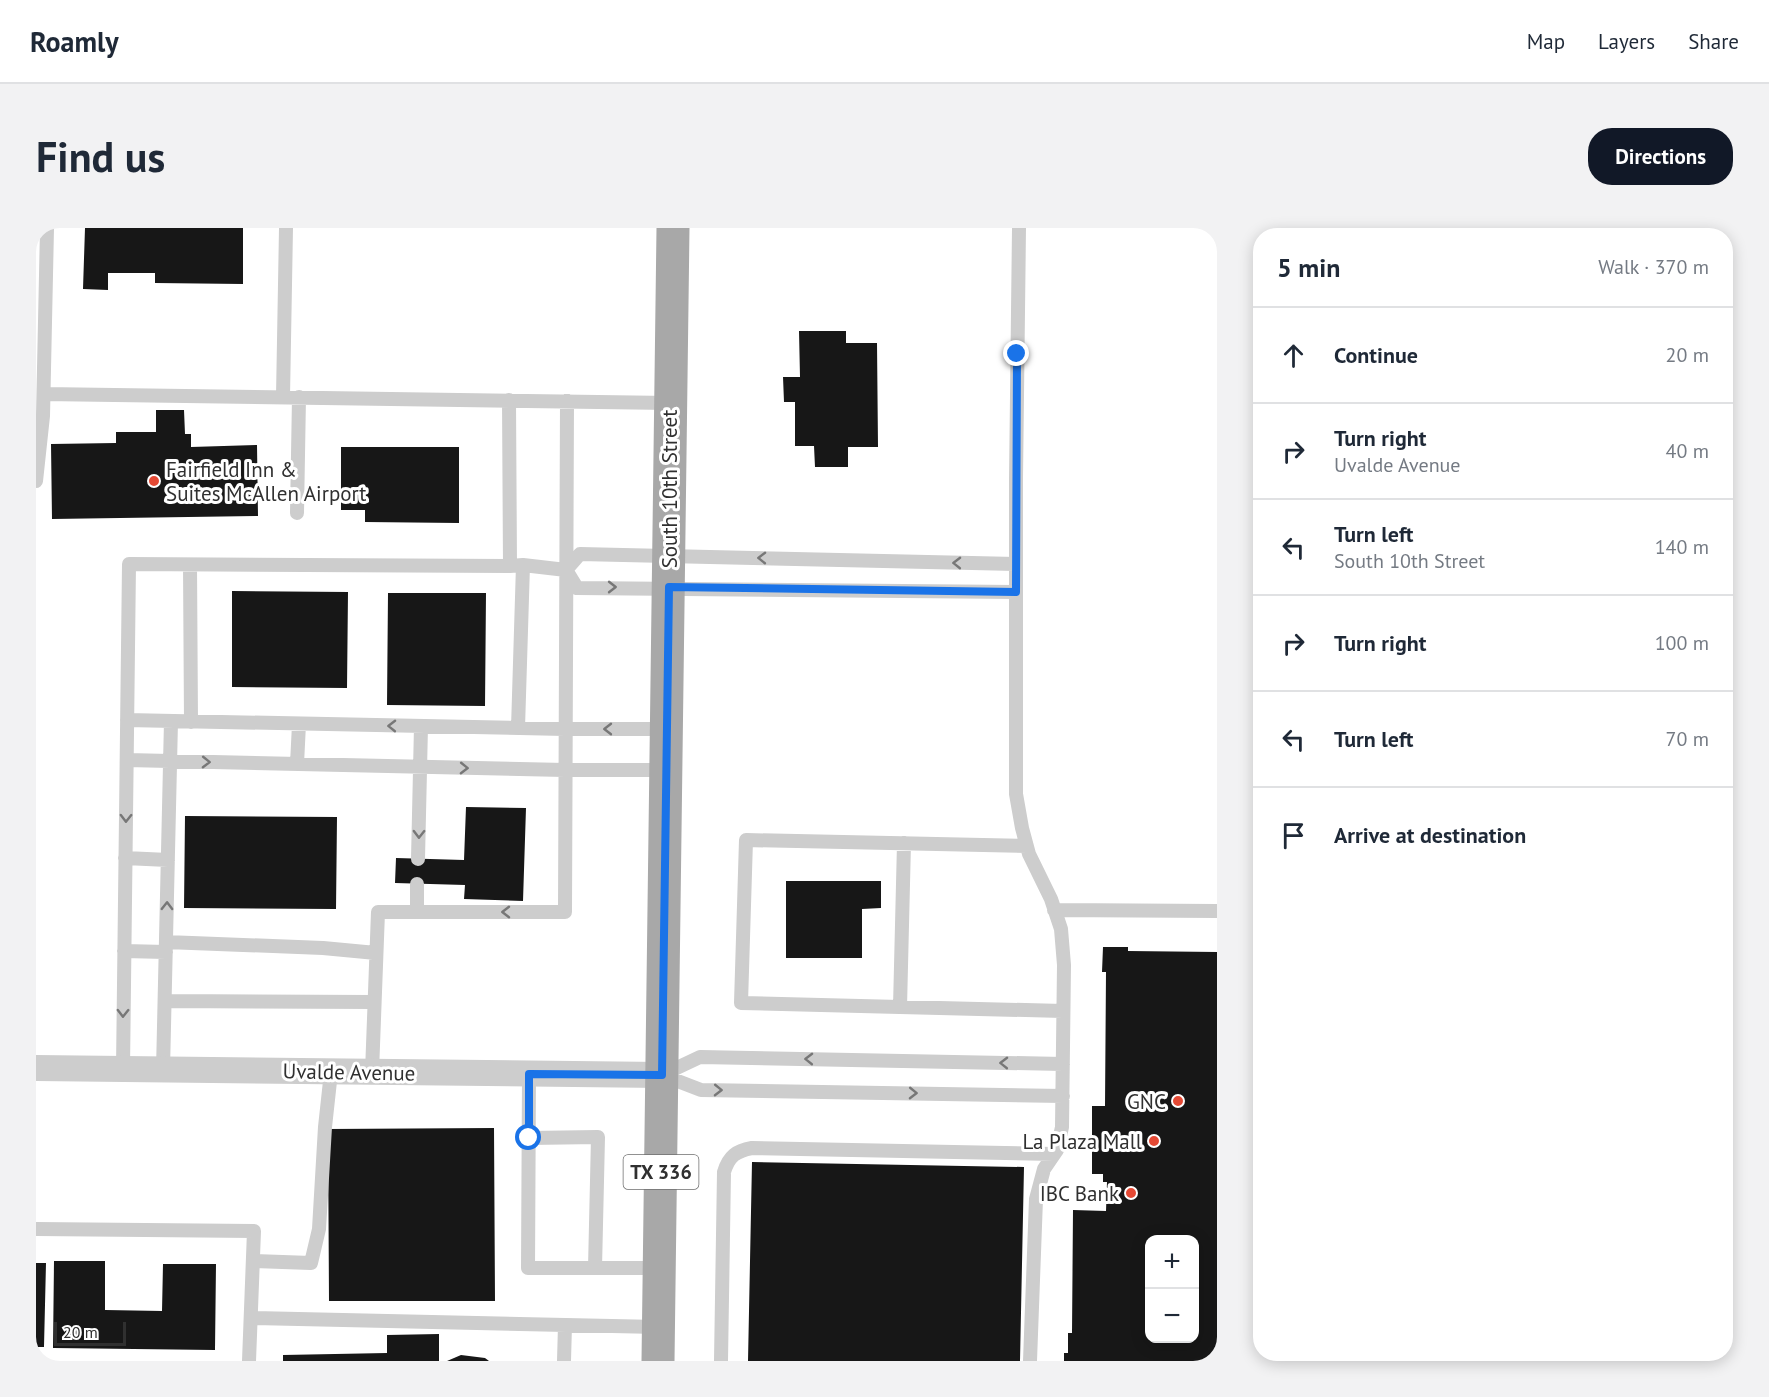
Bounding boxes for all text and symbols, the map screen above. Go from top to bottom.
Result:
text: Roamly [30,23,119,60]
text: Map [1527,28,1565,55]
text: Layers [1598,28,1655,55]
text: Share [1688,28,1739,55]
button: Directions [1588,128,1733,185]
text: Find us [36,129,165,184]
text: 5 min [1277,251,1340,284]
text: Walk · 370 m [1598,254,1709,280]
icon: ahead [1277,339,1310,372]
route end [1003,340,1029,366]
text: Continue [1334,341,1418,369]
text: 20 m [1666,342,1709,368]
street label: South 10th Street [656,410,683,568]
text: Turn right [1334,424,1426,452]
icon: right [1277,435,1310,468]
text: 40 m [1666,438,1709,464]
text: Uvalde Avenue [1334,452,1461,478]
place label: Fairfield Inn & Suites McAllen Airport [166,456,366,507]
marker: Fairfield Inn & Suites McAllen Airport [147,474,161,488]
text: Turn left [1334,520,1414,548]
icon: left [1277,531,1310,564]
text: 140 m [1655,534,1709,560]
text: South 10th Street [1334,548,1485,574]
one-way arrow [758,552,767,565]
one-way arrow [953,556,962,569]
one-way arrow [608,581,617,594]
icon: right [1277,627,1310,660]
text: Turn right [1334,629,1426,657]
text: 100 m [1655,630,1709,656]
one-way arrow [388,719,397,732]
one-way arrow [604,723,613,735]
icon: left [1277,723,1310,756]
text: Turn left [1334,725,1414,753]
text: 70 m [1666,726,1709,752]
one-way arrow [202,756,211,768]
one-way arrow [460,762,469,774]
one-way arrow [120,814,132,823]
icon: arrive [1277,819,1310,852]
text: Arrive at destination [1334,821,1526,849]
one-way arrow [413,830,425,839]
one-way arrow [161,902,173,911]
one-way arrow [502,906,511,918]
one-way arrow [117,1009,129,1018]
one-way arrow [805,1053,814,1065]
street label: Uvalde Avenue [282,1057,416,1087]
one-way arrow [1000,1057,1009,1069]
one-way arrow [713,1084,722,1097]
one-way arrow [908,1087,917,1100]
place label: GNC [1127,1088,1166,1115]
marker: GNC [1171,1094,1185,1108]
route start [515,1124,541,1150]
place label: La Plaza Mall [1023,1128,1142,1155]
marker: La Plaza Mall [1147,1134,1161,1148]
road number: TX 336 [624,1155,698,1189]
place label: IBC Bank [1040,1180,1119,1207]
marker: IBC Bank [1124,1186,1138,1200]
map controls [1145,1235,1199,1343]
button: + [1145,1235,1199,1289]
button: − [1145,1289,1199,1343]
scale bar [54,1319,126,1346]
text: 20 m [63,1322,98,1342]

